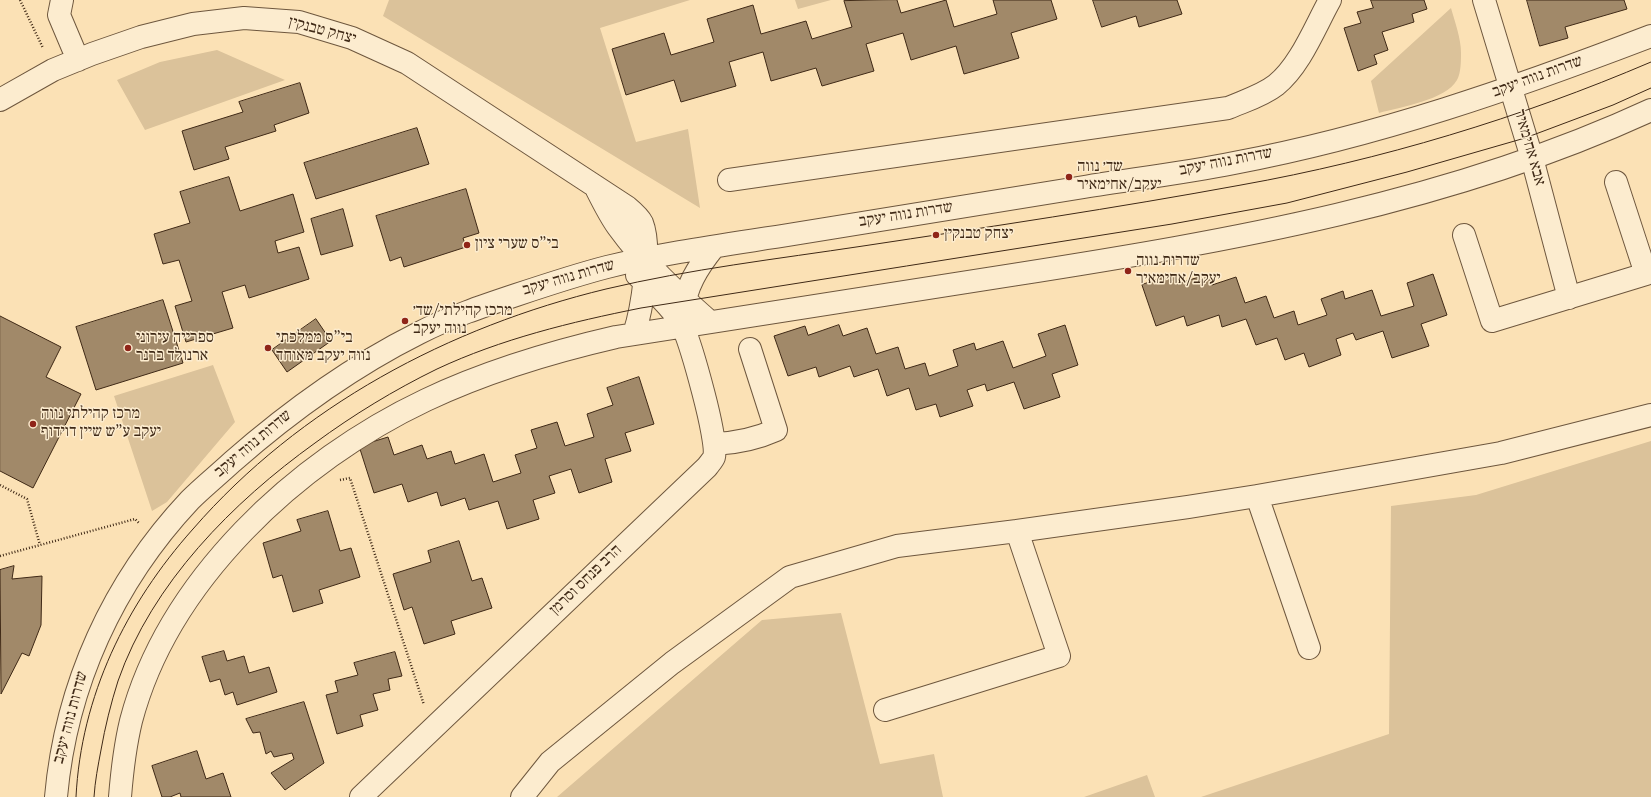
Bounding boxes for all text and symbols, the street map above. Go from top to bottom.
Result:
street label: יצחק טבנקין [286,14,358,50]
street label: שדרות נווה יעקב [1490,53,1586,103]
street label: אבא אחימאיר [1508,108,1548,188]
street label: שדרות נווה יעקב [1178,145,1274,181]
place label: שד׳ נווה יעקב/אחימאיר [1077,158,1162,196]
marker: שד׳ נווה יעקב/אחימאיר [1064,172,1074,182]
street label: שדרות נווה יעקב [858,199,954,233]
place label: יצחק טבנקין [944,225,1013,245]
marker: יצחק טבנקין [931,230,941,240]
place label: בי"ס שערי ציון [475,235,559,255]
marker: בי"ס שערי ציון [462,240,472,250]
place label: שדרות נווה יעקב/אחימאיר [1136,252,1221,290]
street label: שדרות נווה יעקב [521,257,617,301]
marker: שדרות נווה יעקב/אחימאיר [1123,266,1133,276]
place label: מרכז קהילתי/שד׳ נווה יעקב [413,302,513,340]
marker: מרכז קהילתי/שד׳ נווה יעקב [400,316,410,326]
place label: ספרייה עירוני ארנולד ברנר [136,329,214,367]
place label: בי"ס ממלכתי נווה יעקב מאוחד [276,329,371,367]
marker: ספרייה עירוני ארנולד ברנר [123,343,133,353]
marker: בי"ס ממלכתי נווה יעקב מאוחד [263,343,273,353]
place label: מרכז קהילתי נווה יעקב ע"ש שיין דוידוף [41,405,161,443]
street label: שדרות נווה יעקב [211,407,297,483]
marker: מרכז קהילתי נווה יעקב ע"ש שיין דוידוף [28,419,38,429]
street label: הרב פנחס וסרמן [547,542,627,620]
street label: שדרות נווה יעקב [50,670,94,766]

